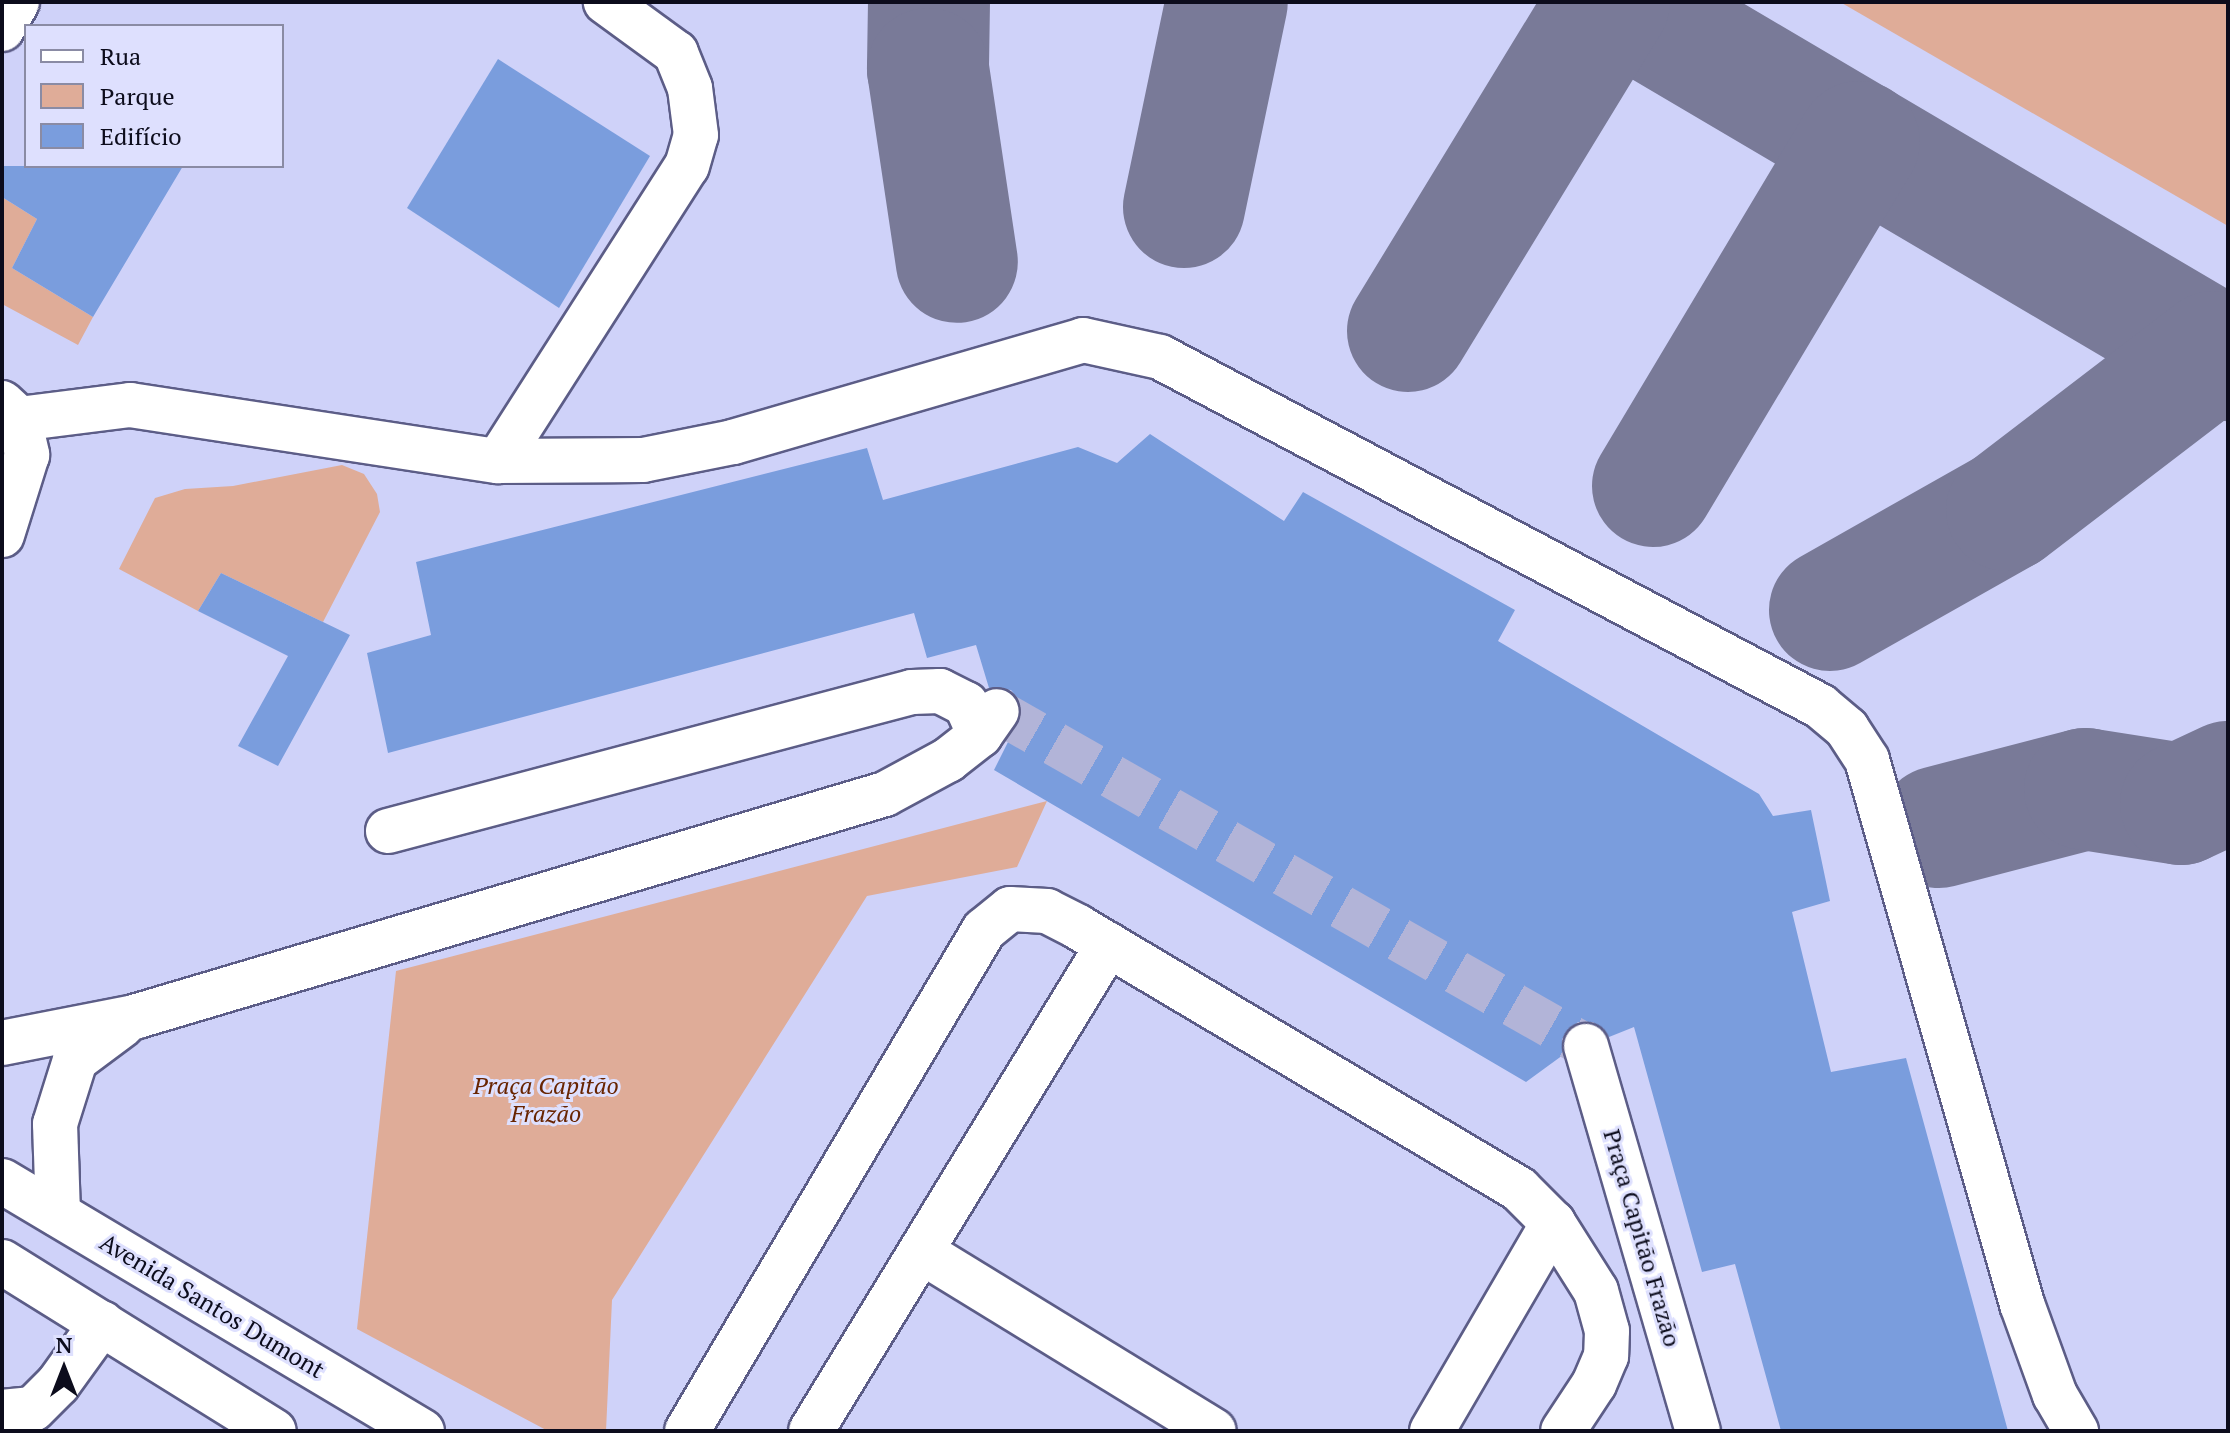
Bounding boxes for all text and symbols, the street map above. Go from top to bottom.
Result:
legend [24,24,284,168]
text: Rua [100,40,141,72]
text: Parque [100,80,175,112]
text: Edifício [100,120,182,152]
park label: Praça Capitão Frazão [473,1072,619,1128]
street label: Praça Capitão Frazão [1597,1126,1687,1350]
street label: Avenida Santos Dumont [95,1228,329,1384]
north arrow [24,1329,104,1409]
text: N [56,1330,72,1359]

